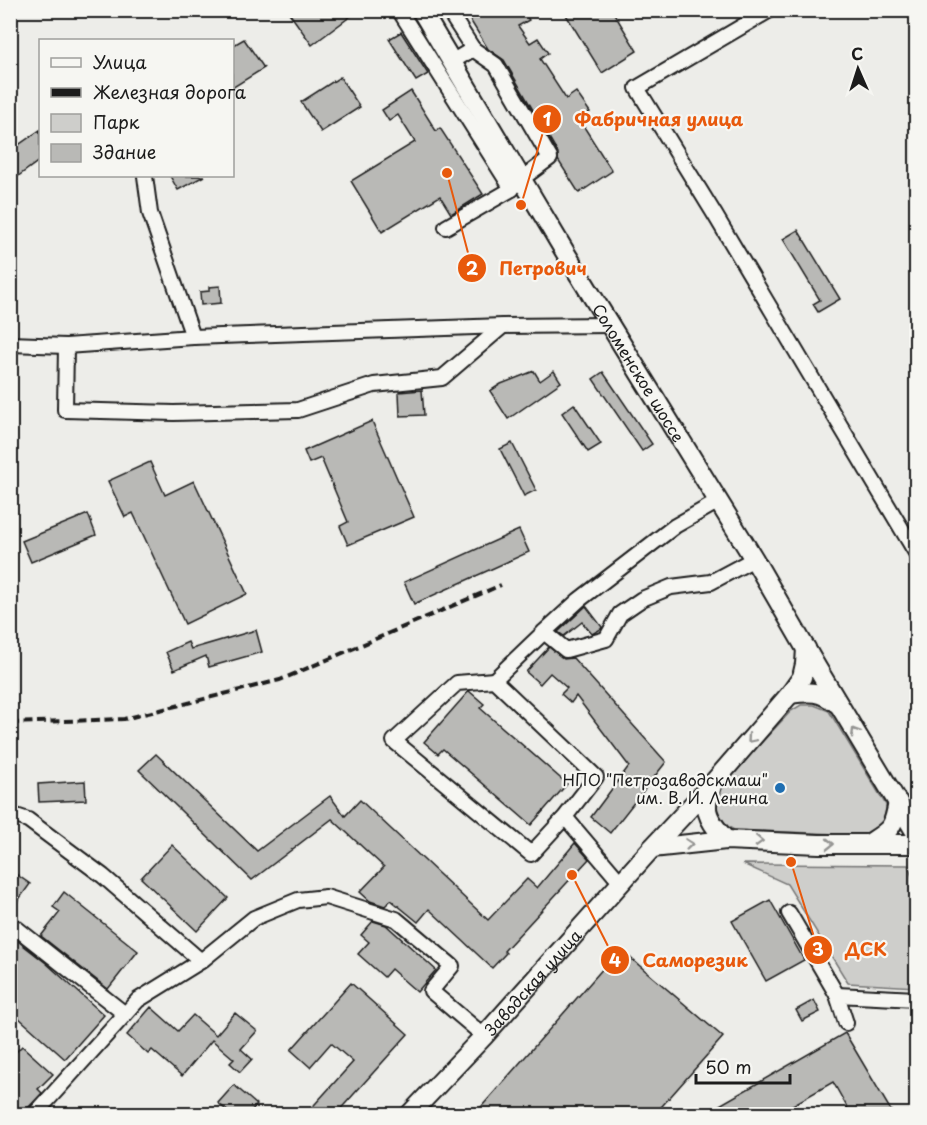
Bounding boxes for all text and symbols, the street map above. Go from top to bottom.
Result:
legend [39,39,234,177]
north arrow [828,39,888,99]
text: С [851,41,864,65]
text: Улица [93,48,147,75]
text: Железная дорога [93,78,247,105]
callout: Фабричная улица [532,101,756,137]
text: 1 [543,105,552,132]
text: Фабричная улица [575,105,744,132]
text: Парк [93,108,140,135]
text: Здание [93,138,156,165]
callout: Петрович [457,250,598,286]
text: 2 [466,254,479,281]
text: Петрович [499,254,587,281]
street label: Соломенское шоссе [587,299,691,446]
one-way arrow [851,728,863,738]
one-way arrow [748,732,759,743]
place label: НПО "Петрозаводскмаш" им. В. И. Ленина [562,767,768,809]
marker: НПО "Петрозаводскмаш" им. В. И. Ленина [773,781,787,795]
one-way arrow [755,835,764,848]
one-way arrow [685,838,694,851]
one-way arrow [825,838,834,850]
street label: Заводская улица [478,923,586,1040]
callout: ДСК [803,932,899,968]
text: 3 [812,935,824,962]
text: ДСК [844,935,887,962]
callout: Саморезик [600,942,759,978]
text: 4 [609,946,621,973]
text: Саморезик [642,946,748,973]
scale bar [696,1047,790,1085]
text: 50 m [705,1053,752,1080]

